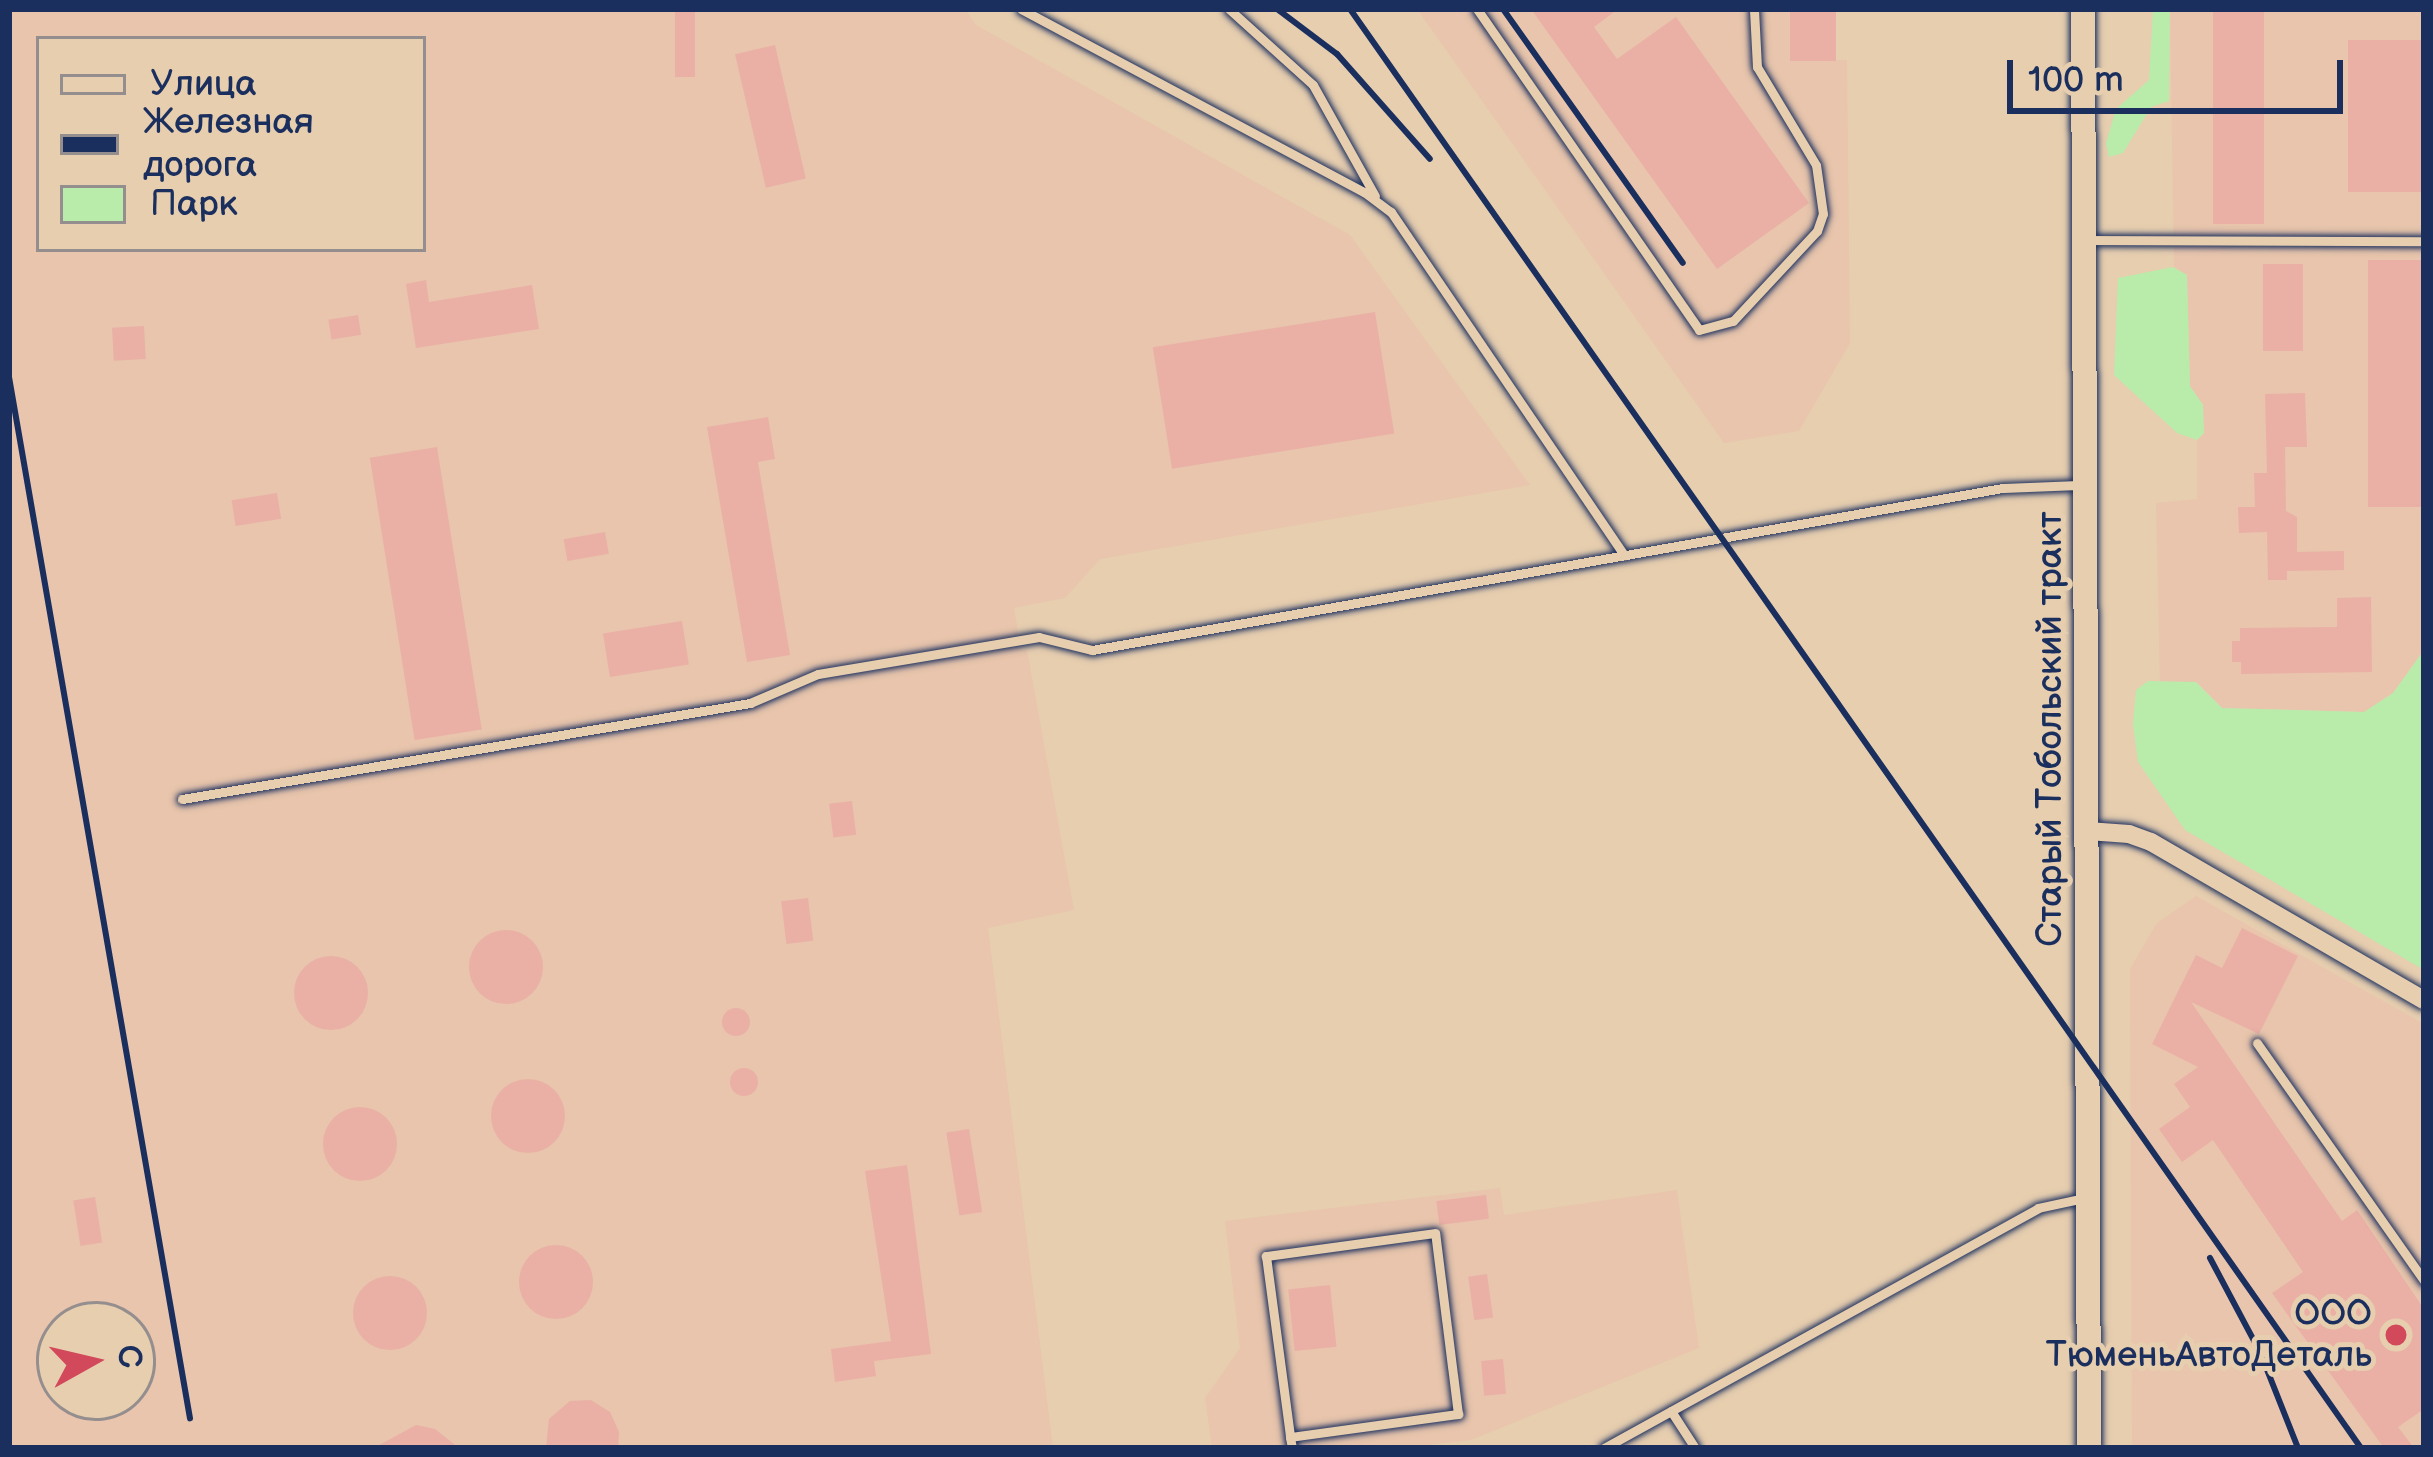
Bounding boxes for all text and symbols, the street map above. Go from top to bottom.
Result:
legend [36,36,426,252]
scale bar [2013,36,2349,110]
text: 100 m [2028,59,2124,102]
text: Улица [150,63,257,106]
text: Железная дорога [143,101,314,187]
text: Парк [150,183,238,226]
street label: Старый Тобольский тракт [2029,511,2073,947]
place label: ООО ТюменьАвтоДеталь [2046,1292,2372,1377]
north arrow [36,1301,156,1421]
marker: ООО ТюменьАвтоДеталь [2383,1322,2409,1348]
text: С [107,1342,150,1371]

